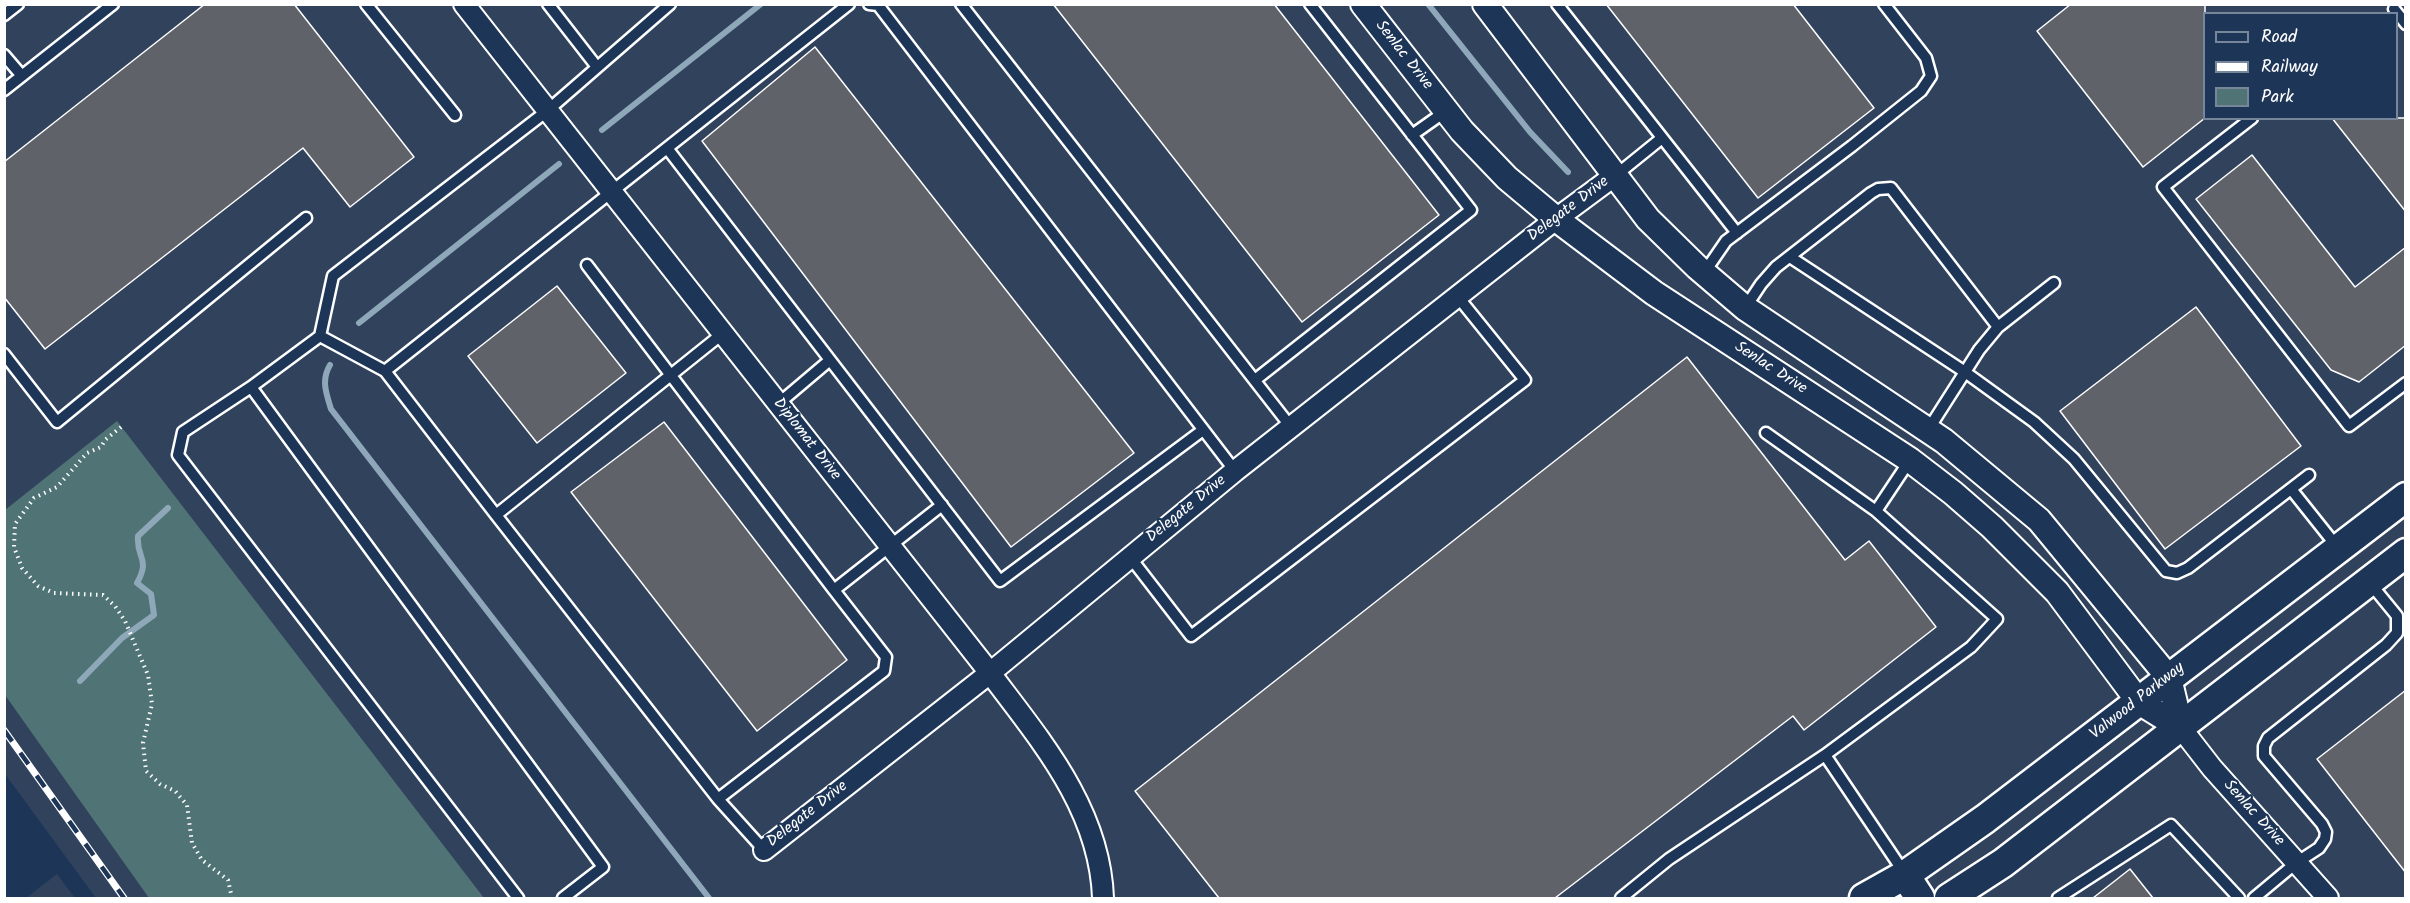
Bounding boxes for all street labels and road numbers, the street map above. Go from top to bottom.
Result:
street label: Senlac Drive [1370,18,1436,94]
street label: Delegate Drive [1525,173,1613,247]
street label: Senlac Drive [1730,338,1810,400]
street label: Diplomat Drive [768,395,844,485]
street label: Delegate Drive [1143,472,1231,548]
street label: Valwood Parkway [2087,659,2189,745]
street label: Senlac Drive [2218,777,2288,851]
street label: Delegate Drive [764,778,852,852]

